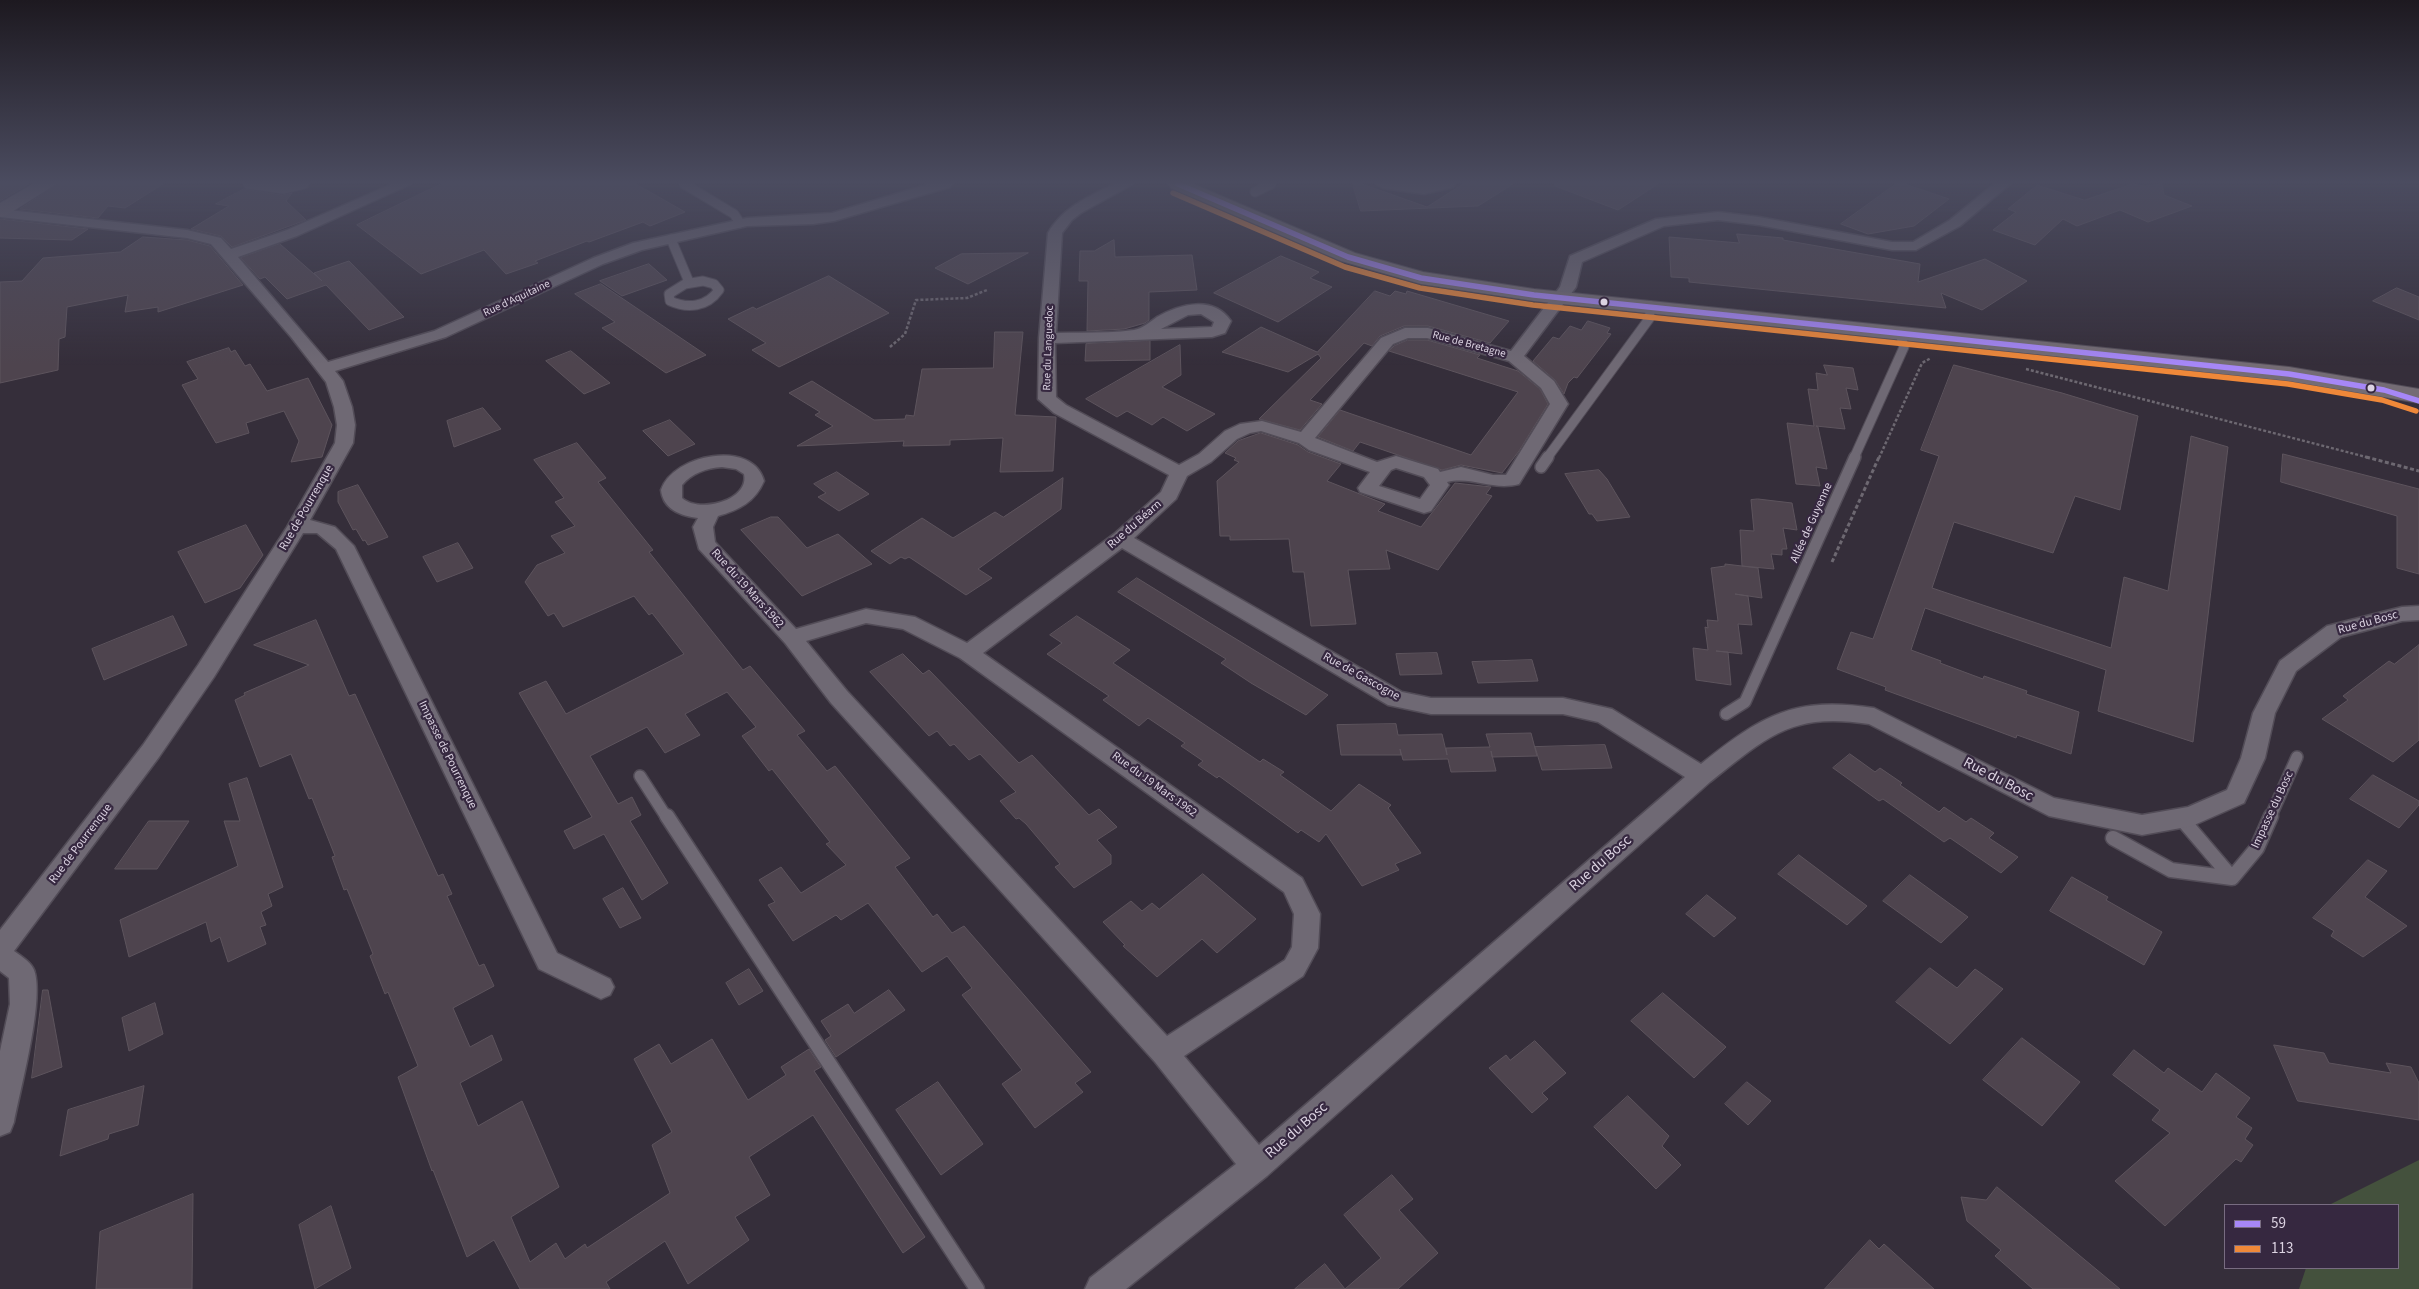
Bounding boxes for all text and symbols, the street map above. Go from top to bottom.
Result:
street label: Rue d'Aquitaine [482,278,552,320]
unlabelled marker [1599,297,1609,307]
street label: Rue du Languedoc [1041,305,1057,391]
street label: Rue de Bretagne [1431,329,1507,361]
unlabelled marker [2366,383,2376,393]
street label: Rue de Pourrenque [277,463,337,553]
street label: Allée de Guyenne [1788,481,1836,565]
street label: Rue du Béarn [1105,498,1165,552]
street label: Rue du 19 Mars 1962 [708,546,786,632]
street label: Rue du Bosc [2337,608,2399,638]
street label: Rue de Gascogne [1320,650,1402,704]
street label: Impasse de Pourrenque [415,699,479,811]
street label: Rue du 19 Mars 1962 [1109,749,1199,821]
street label: Rue du Bosc [1960,754,2036,806]
street label: Impasse du Bosc [2249,769,2297,851]
street label: Rue de Pourrenque [46,801,116,887]
street label: Rue du Bosc [1566,832,1636,896]
street label: Rue du Bosc [1262,1099,1332,1163]
legend [2224,1204,2399,1269]
text: 59 [2271,1213,2286,1234]
text: 113 [2271,1238,2293,1259]

